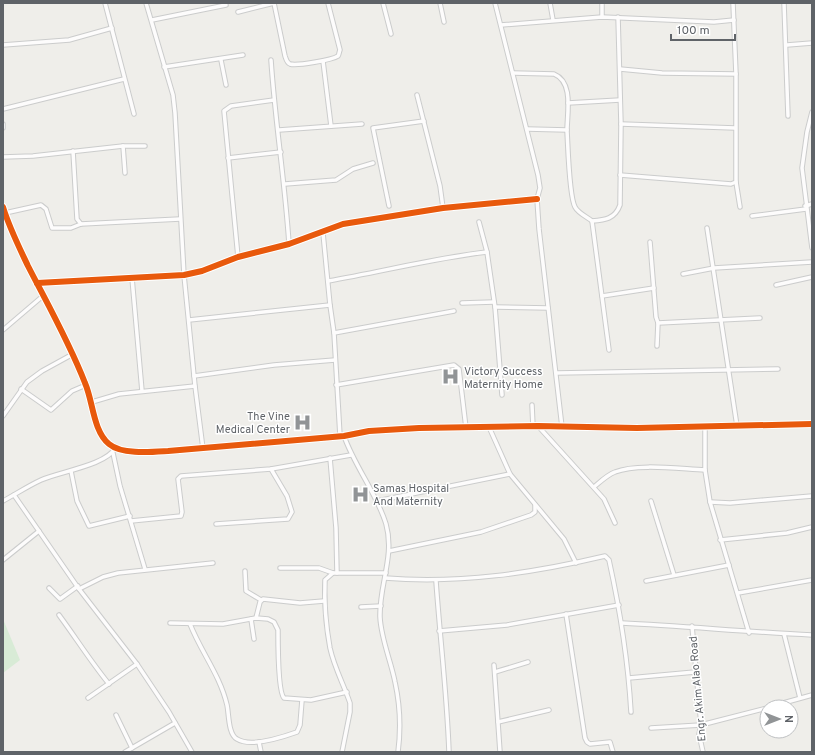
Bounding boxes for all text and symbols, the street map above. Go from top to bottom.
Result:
scale bar [671,16,735,42]
text: 100 m [677,23,710,39]
place label: Victory Success Maternity Home [464,365,543,392]
hospital icon: Victory Success Maternity Home [441,367,461,387]
place label: The Vine Medical Center [216,410,291,437]
hospital icon: The Vine Medical Center [293,412,313,432]
place label: Samas Hospital And Maternity [373,482,449,509]
hospital icon: Samas Hospital And Maternity [350,484,370,504]
street label: Engr. Akim Alao Road [686,636,710,742]
north arrow [759,699,799,739]
text: N [781,715,795,723]

